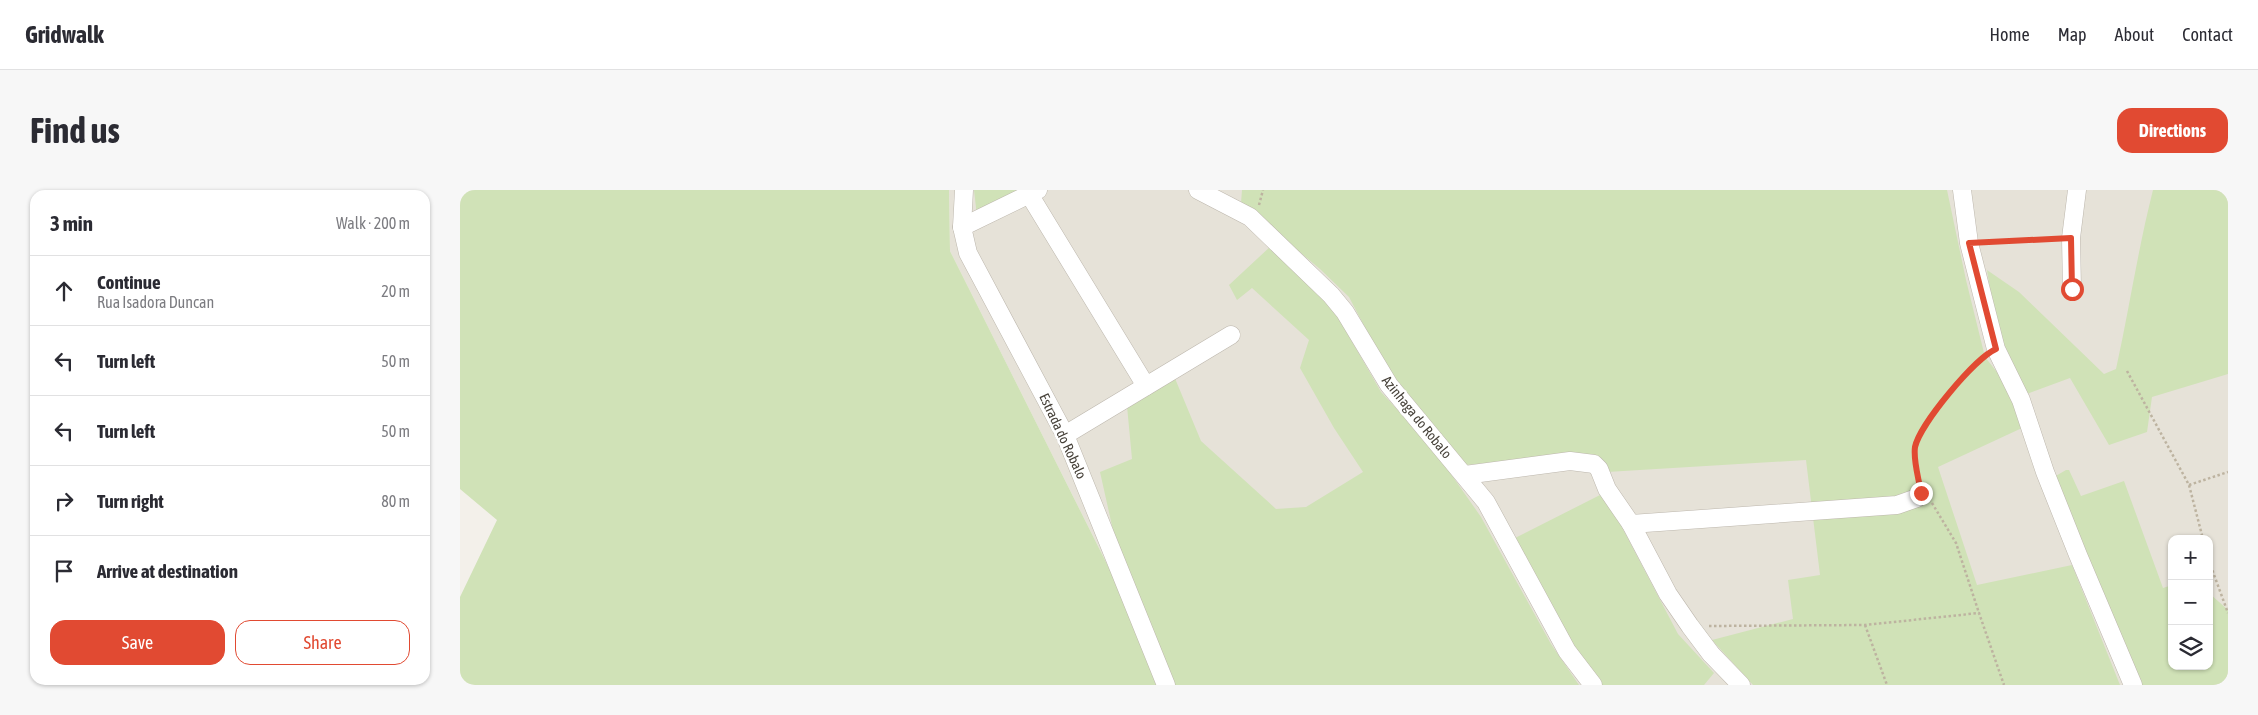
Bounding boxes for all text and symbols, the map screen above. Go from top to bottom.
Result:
text: Gridwalk [25,21,104,48]
text: Home [1990,24,2030,45]
text: Map [2058,24,2087,45]
text: About [2115,24,2154,45]
text: Contact [2182,24,2233,45]
button: Directions [2117,108,2228,153]
text: Find us [30,110,120,150]
text: 3 min [50,211,93,235]
text: Walk · 200 m [336,214,410,232]
text: Continue [97,271,161,293]
icon: ahead [50,277,78,305]
route start [2061,278,2084,301]
text: 20 m [381,282,410,300]
text: Rua Isadora Duncan [97,293,214,311]
icon: left [50,347,78,375]
text: Turn left [97,350,155,372]
text: 50 m [381,352,410,370]
street label: Azinhaga do Robalo [1379,373,1455,461]
street label: Estrada do Robalo [1036,391,1090,481]
icon: left [50,417,78,445]
text: Turn left [97,420,155,442]
text: 50 m [381,422,410,440]
route end [1910,482,1933,505]
icon: right [50,487,78,515]
text: Turn right [97,490,164,512]
text: 80 m [381,492,410,510]
map controls [2168,535,2213,670]
button: + [2168,535,2213,580]
icon: arrive [50,557,78,585]
text: Arrive at destination [97,560,238,582]
button: − [2168,580,2213,625]
button: Save [50,620,225,665]
button: Share [235,620,410,665]
button: layers [2168,625,2213,670]

